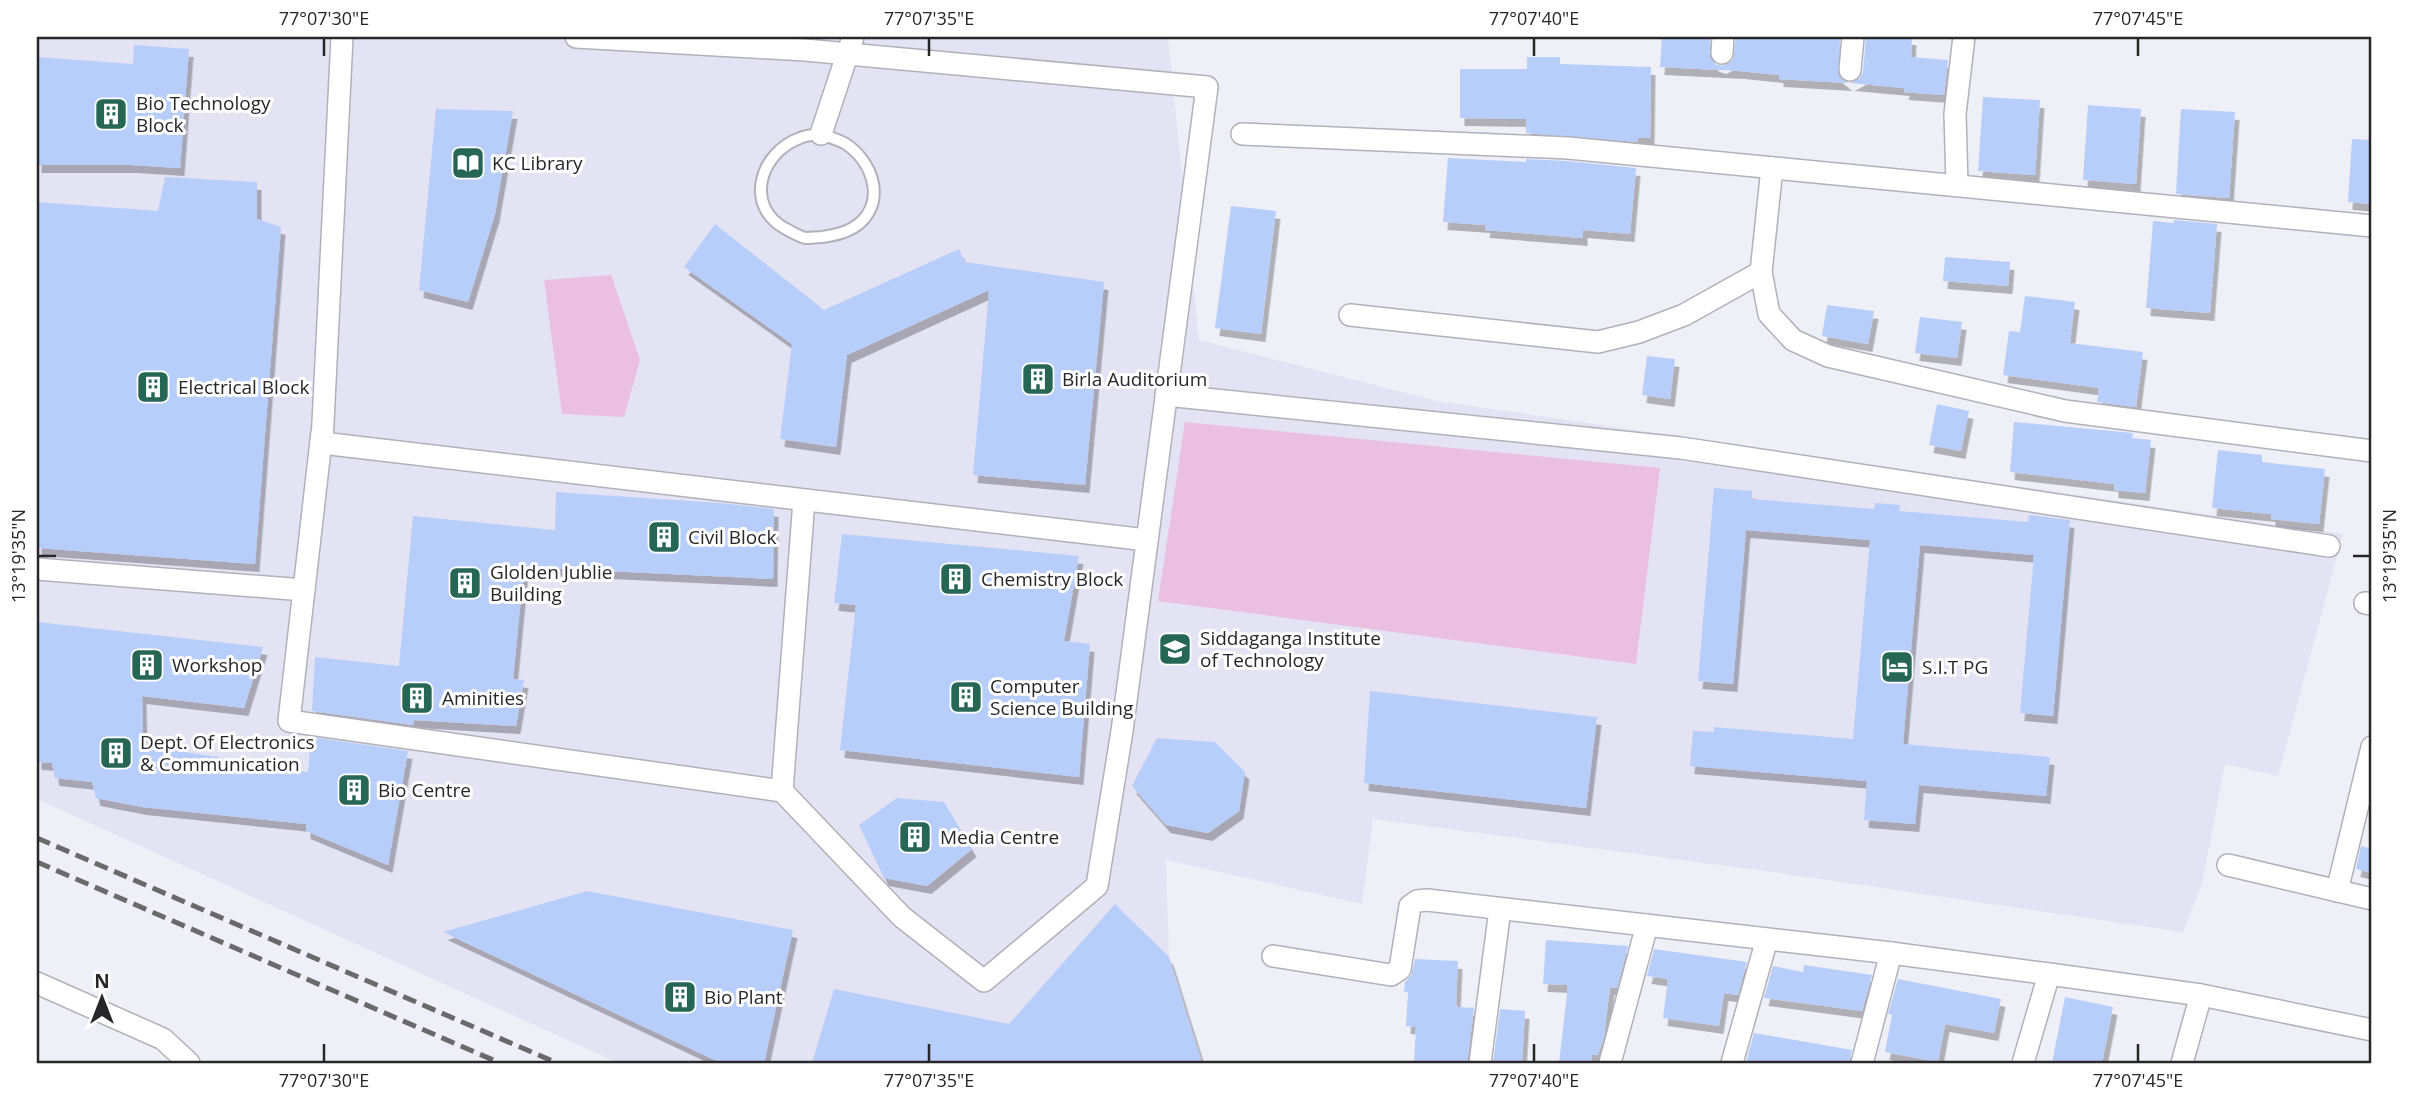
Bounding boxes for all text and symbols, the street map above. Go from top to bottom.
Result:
text: 77°07'30"E [279,6,369,30]
text: 77°07'35"E [884,6,974,30]
text: 77°07'40"E [1489,6,1579,30]
text: 77°07'45"E [2093,6,2183,30]
place label: Bio Technology Block [136,90,271,138]
building icon: Bio Technology Block [92,95,130,133]
library icon: KC Library [449,144,487,182]
place label: KC Library [492,150,583,176]
building icon: Birla Auditorium [1019,360,1057,398]
place label: Birla Auditorium [1062,366,1207,392]
building icon: Electrical Block [134,368,172,406]
place label: Electrical Block [178,374,309,400]
text: 13°19'35"N [6,509,30,603]
text: 13°19'35"N [2377,509,2401,603]
building icon: Civil Block [645,518,683,556]
place label: Civil Block [688,524,776,550]
place label: Glolden Jublie Building [490,559,612,607]
building icon: Chemistry Block [937,560,975,598]
building icon: Glolden Jublie Building [446,564,484,602]
place label: Chemistry Block [981,566,1123,592]
place label: Siddaganga Institute of Technology [1200,625,1381,673]
school or university icon: Siddaganga Institute of Technology [1156,630,1194,668]
building icon: Workshop [128,646,166,684]
hotel icon: S.I.T PG [1878,648,1916,686]
place label: Workshop [172,652,262,678]
place label: S.I.T PG [1922,654,1988,680]
place label: Computer Science Building [990,673,1133,721]
building icon: Computer Science Building [947,678,985,716]
building icon: Aminities [398,679,436,717]
place label: Aminities [442,685,524,711]
place label: Dept. Of Electronics & Communication [140,729,315,777]
building icon: Dept. Of Electronics & Communication [97,734,135,772]
building icon: Bio Centre [335,771,373,809]
place label: Bio Centre [378,777,471,803]
building icon: Media Centre [896,818,934,856]
place label: Media Centre [940,824,1059,850]
north arrow [66,964,136,1034]
text: N [94,968,110,994]
building icon: Bio Plant [661,978,699,1016]
place label: Bio Plant [704,984,783,1010]
text: 77°07'30"E [279,1068,369,1092]
text: 77°07'35"E [884,1068,974,1092]
text: 77°07'40"E [1489,1068,1579,1092]
text: 77°07'45"E [2093,1068,2183,1092]

